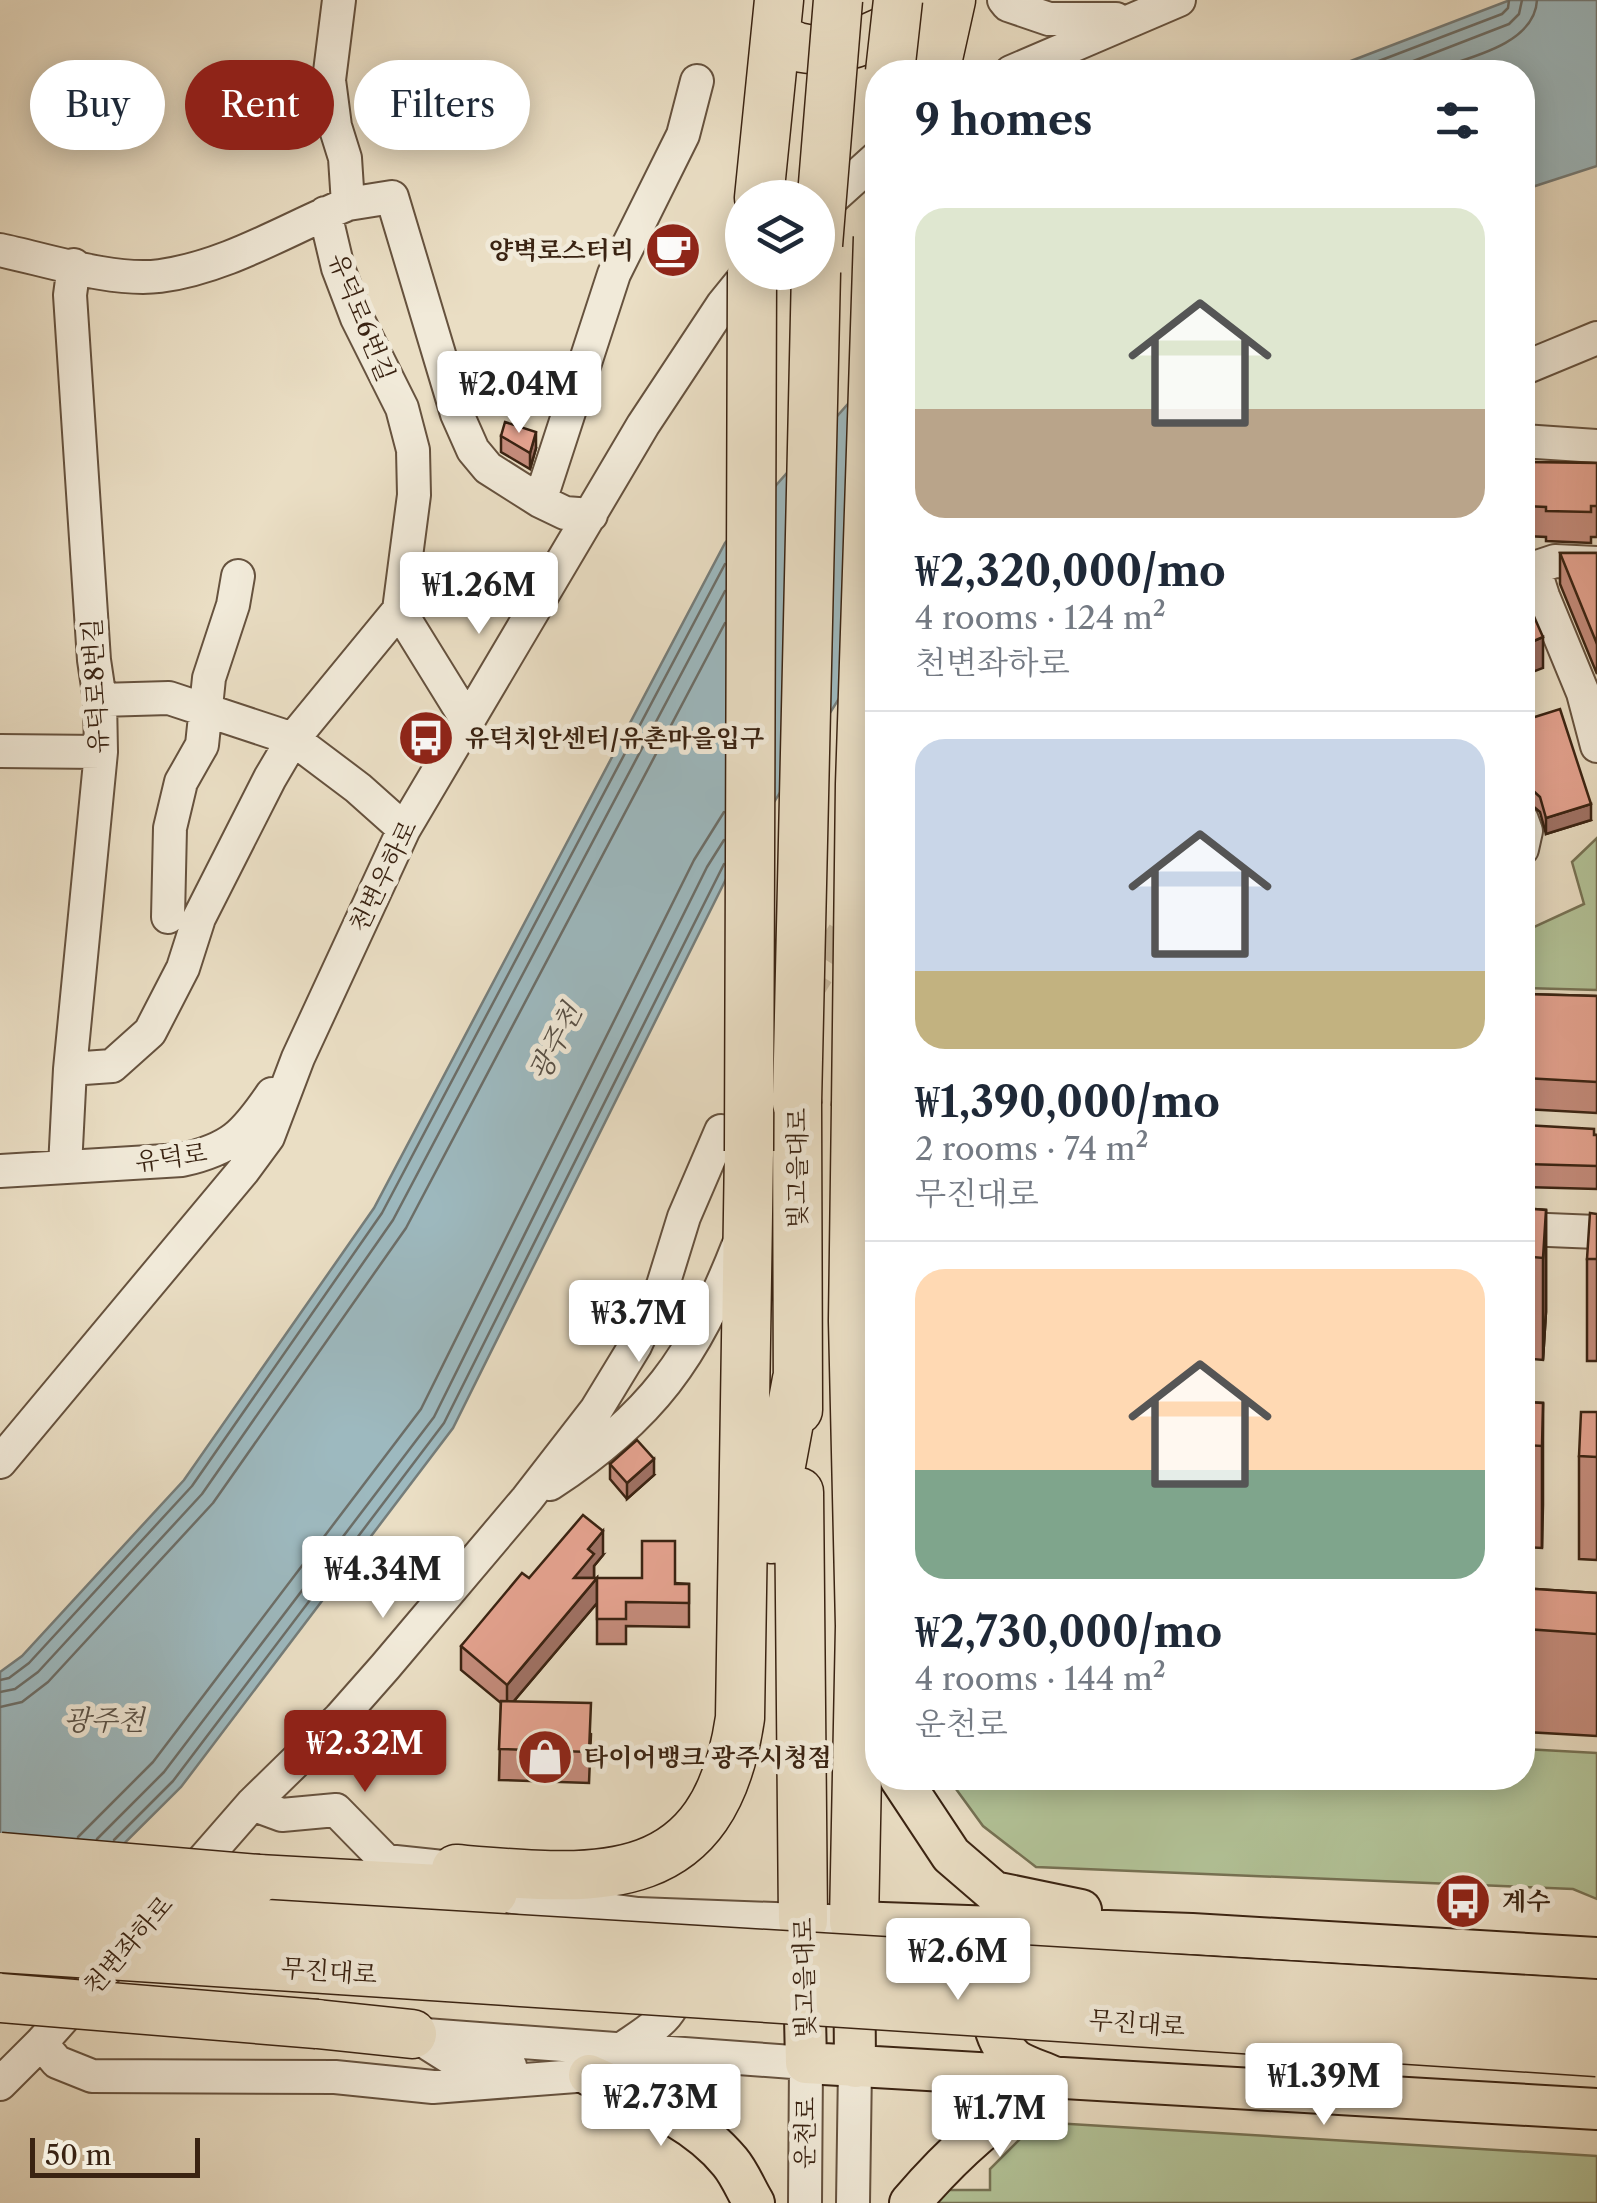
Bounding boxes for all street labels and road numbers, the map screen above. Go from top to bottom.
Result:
street label: 유덕로6번길 [322,249,401,386]
street label: 유덕로8번길 [76,617,115,754]
street label: 천변우하로 [343,815,424,937]
street label: 빛고을대로 [782,1108,813,1228]
street label: 유덕로 [133,1137,209,1178]
street label: 천변좌하로 [77,1890,180,2001]
street label: 빛고을대로 [788,1917,821,2039]
street label: 무진대로 [280,1953,378,1990]
street label: 무진대로 [1088,2005,1186,2042]
street label: 운천로 [789,2097,822,2170]

